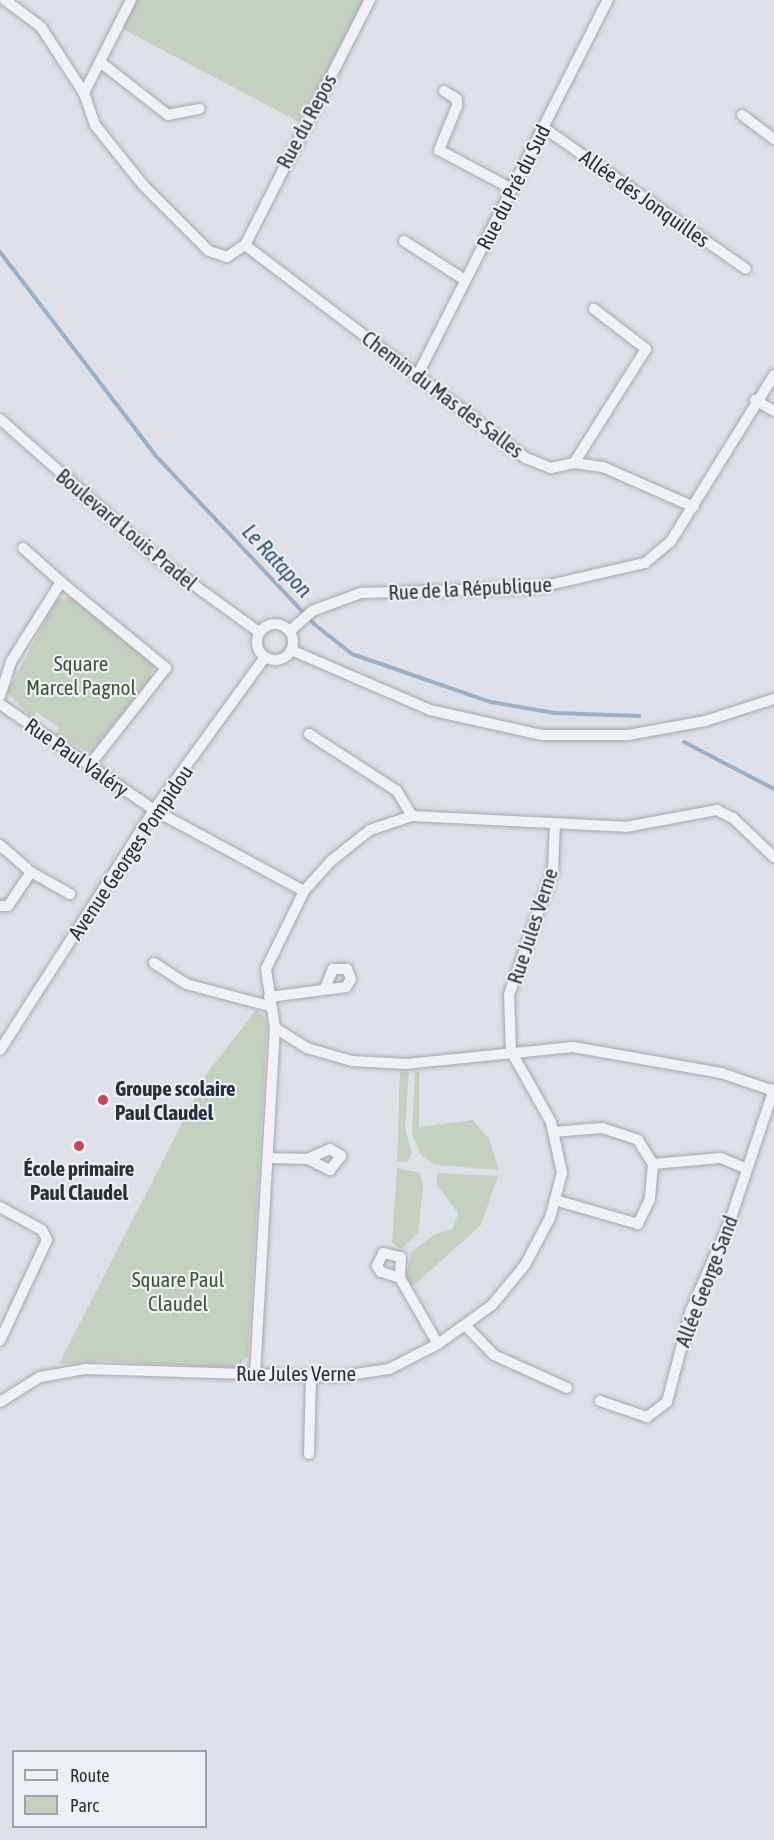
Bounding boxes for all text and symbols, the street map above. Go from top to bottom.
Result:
street label: Rue du Repos [271,69,341,173]
street label: Rue du Pré du Sud [471,120,555,254]
street label: Allée des Jonquilles [575,144,715,252]
street label: Chemin du Mas des Salles [357,325,529,463]
street label: Boulevard Louis Pradel [51,463,203,595]
water label: Le Ratapon [236,519,318,603]
street label: Rue de la République [388,571,552,605]
park label: Square Marcel Pagnol [26,650,136,700]
street label: Rue Paul Valéry [20,712,134,802]
street label: Avenue Georges Pompidou [62,760,198,944]
street label: Rue Jules Verne [501,865,563,987]
place label: Groupe scolaire Paul Claudel [115,1075,236,1125]
marker: Groupe scolaire Paul Claudel [96,1093,110,1107]
marker: École primaire Paul Claudel [72,1139,86,1153]
place label: École primaire Paul Claudel [24,1155,134,1205]
street label: Allée George Sand [669,1212,743,1350]
park label: Square Paul Claudel [132,1266,224,1316]
street label: Rue Jules Verne [236,1360,356,1386]
legend [12,1750,207,1828]
text: Route [70,1765,109,1786]
text: Parc [70,1795,99,1816]

